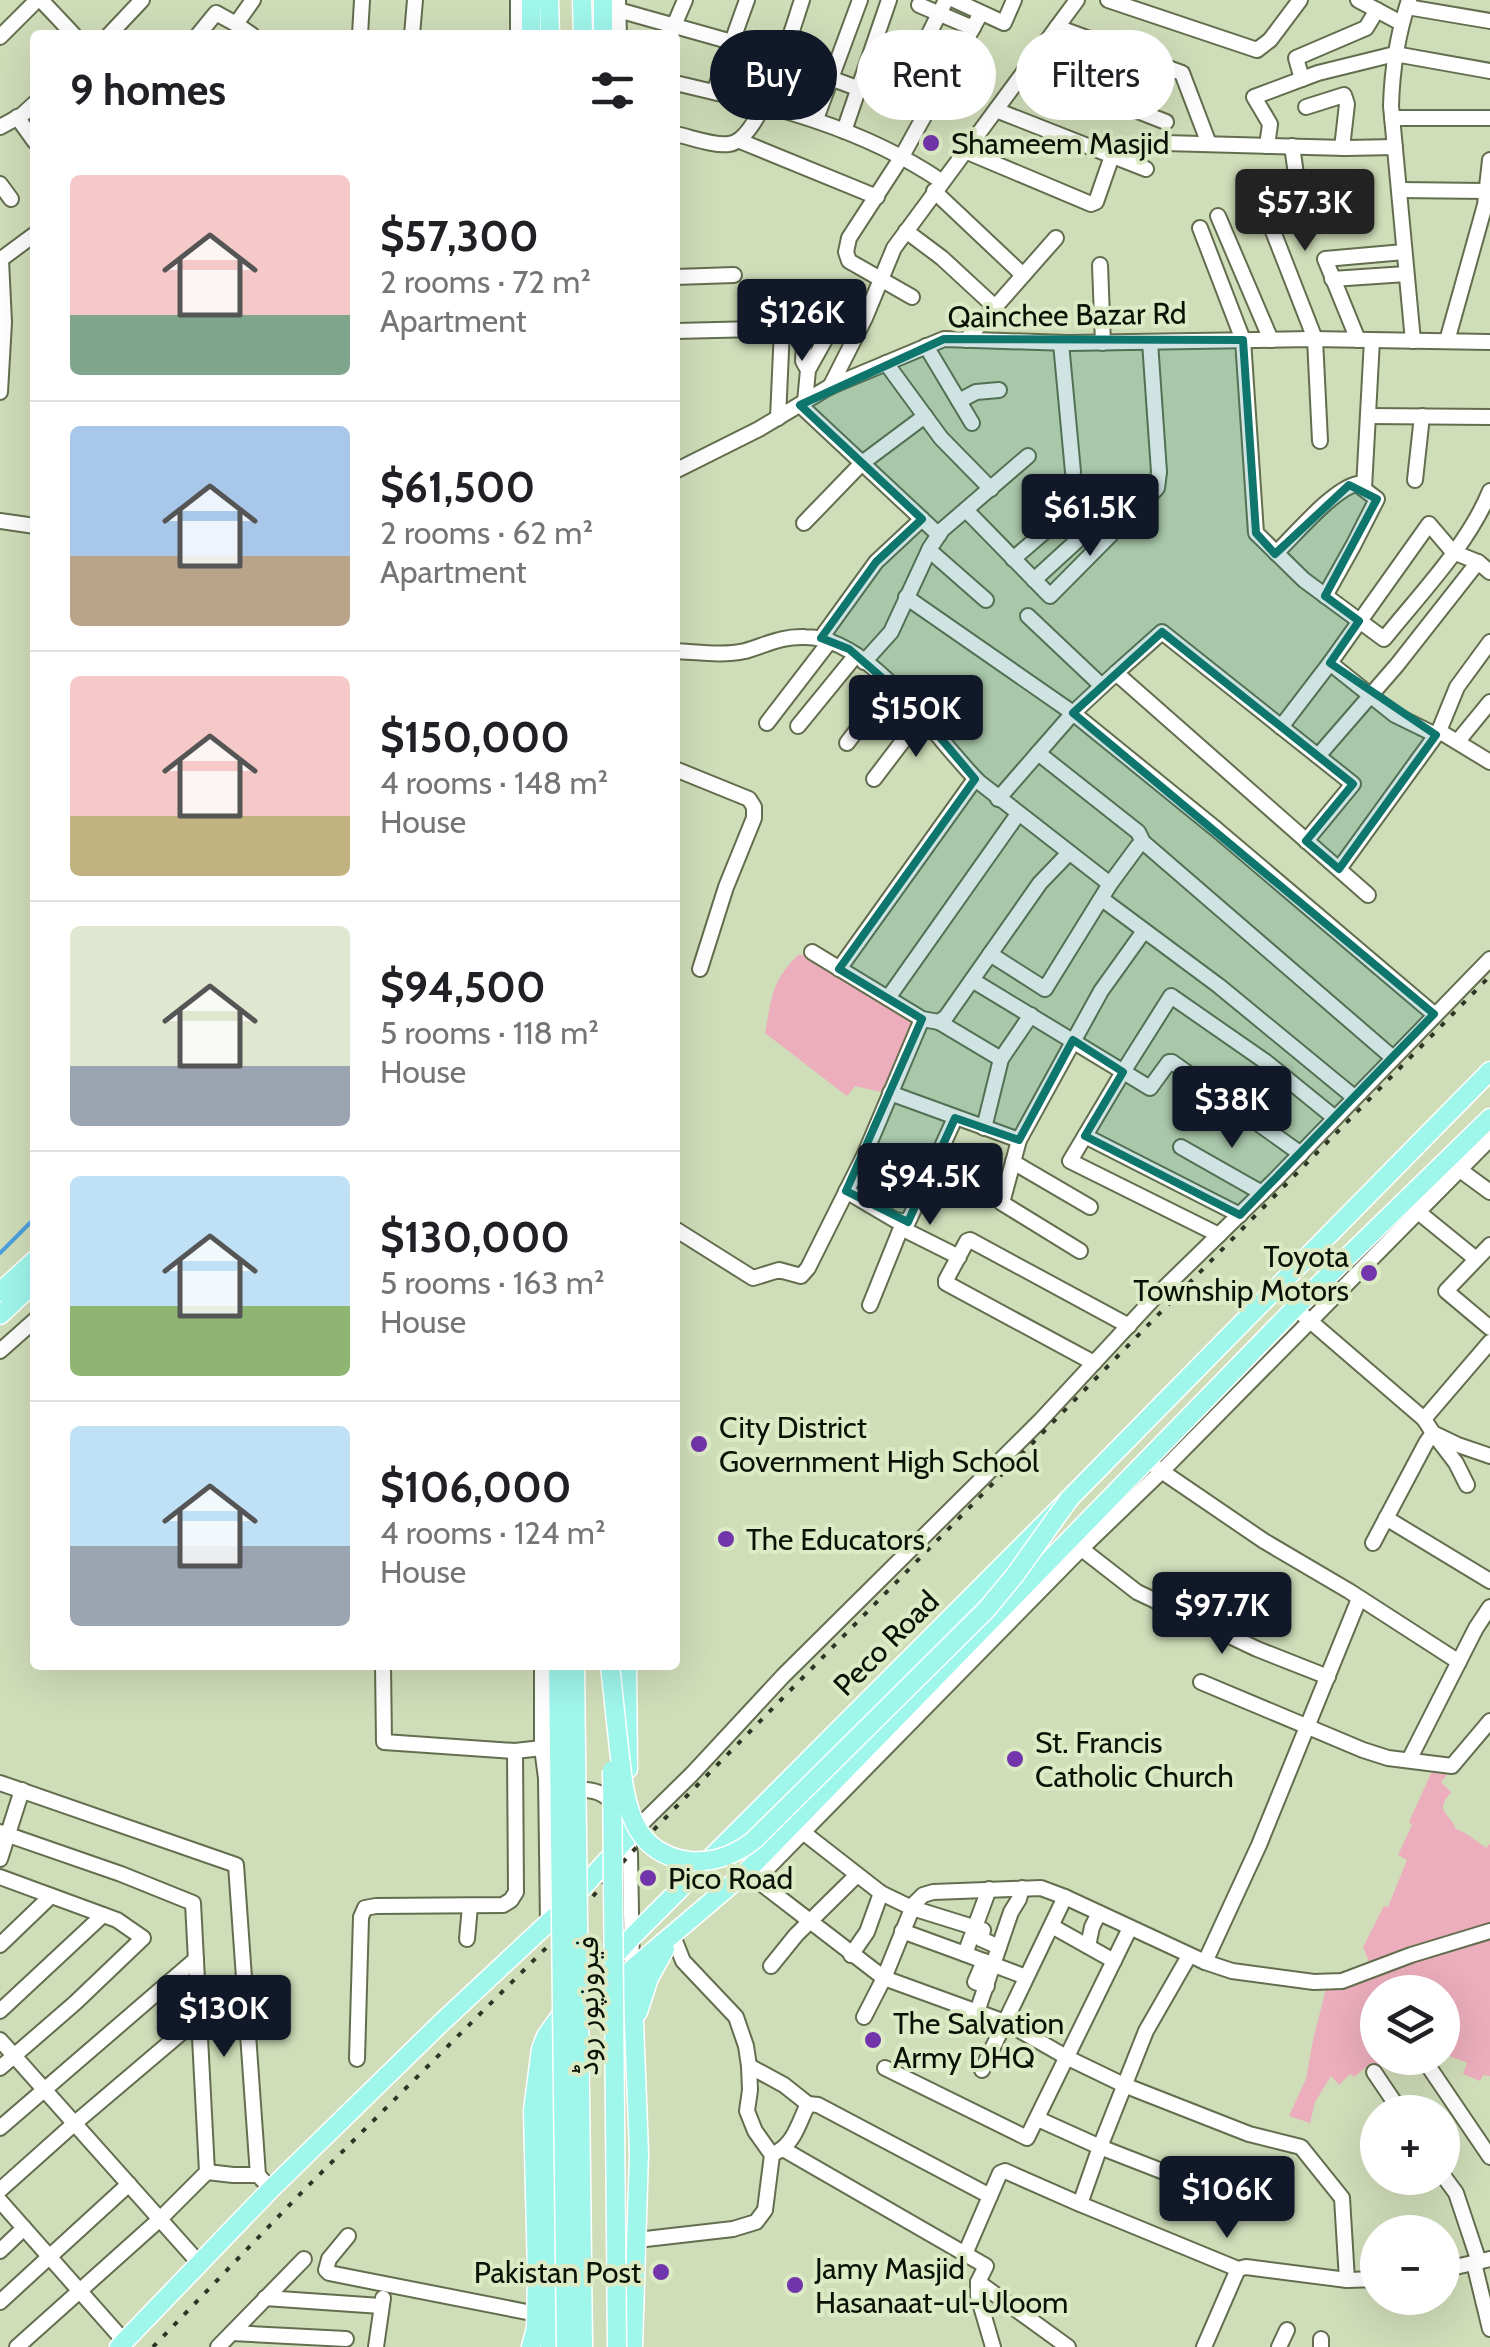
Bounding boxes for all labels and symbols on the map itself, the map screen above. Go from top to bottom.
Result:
place label: Shameem Masjid [951,125,1169,162]
marker: Shameem Masjid [920,132,942,154]
pin: $57.3K [1224,169,1386,254]
pin: $126K [732,279,872,364]
street label: Qainchee Bazar Rd [947,294,1187,336]
pin: $61.5K [1009,474,1171,559]
pin: $150K [846,675,986,760]
pin: $38K [1173,1066,1291,1151]
pin: $94.5K [849,1143,1011,1228]
place label: Toyota Township Motors [1133,1238,1350,1309]
marker: Toyota Township Motors [1358,1262,1380,1284]
place label: City District Government High School [719,1409,1039,1480]
marker: City District Government High School [688,1433,710,1455]
place label: The Educators [746,1521,925,1558]
marker: The Educators [715,1528,737,1550]
pin: $97.7K [1141,1572,1303,1657]
street label: Peco Road [826,1583,946,1703]
place label: St. Francis Catholic Church [1035,1724,1234,1795]
marker: St. Francis Catholic Church [1004,1748,1026,1770]
place label: Pico Road [668,1860,793,1897]
marker: Pico Road [637,1867,659,1889]
street label: فیروزپور روڈ [569,1936,607,2076]
pin: $130K [154,1975,294,2060]
place label: The Salvation Army DHQ [893,2005,1064,2076]
marker: The Salvation Army DHQ [862,2029,884,2051]
pin: $106K [1157,2156,1297,2241]
place label: Jamy Masjid Hasanaat-ul-Uloom [814,2250,1068,2321]
place label: Pakistan Post [474,2254,641,2291]
marker: Pakistan Post [650,2261,672,2283]
marker: Jamy Masjid Hasanaat-ul-Uloom [784,2274,806,2296]

